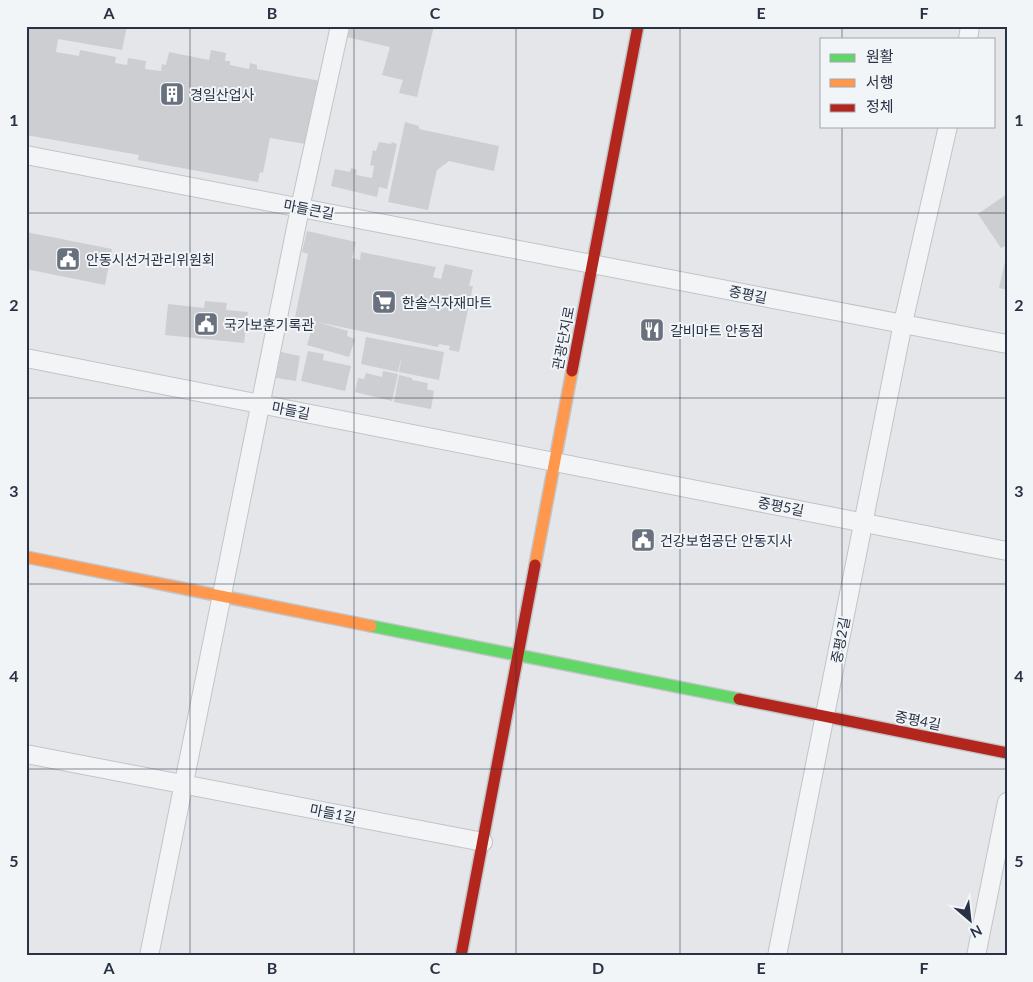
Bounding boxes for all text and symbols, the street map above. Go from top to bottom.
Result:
text: A [102,3,115,22]
text: B [267,3,277,22]
text: C [430,3,441,22]
text: D [592,3,604,22]
text: E [756,3,766,22]
text: F [919,3,929,22]
legend [820,38,996,128]
text: 원활 [866,47,894,65]
text: 서행 [866,73,894,91]
building icon: 경일산업사 [159,81,185,107]
place label: 경일산업사 [190,86,255,103]
text: 정체 [866,97,894,115]
text: 1 [9,110,19,129]
text: 1 [1014,110,1024,129]
street label: 마들큰길 [282,196,336,222]
public building icon: 안동시선거관리위원회 [55,246,81,272]
place label: 안동시선거관리위원회 [86,251,215,268]
street label: 중평길 [727,282,769,306]
supermarket icon: 한솔식자재마트 [371,289,397,315]
place label: 한솔식자재마트 [402,294,492,311]
text: 2 [9,295,19,314]
text: 2 [1014,295,1024,314]
street label: 관광단지로 [549,305,578,371]
public building icon: 국가보훈기록관 [193,311,219,337]
place label: 국가보훈기록관 [224,316,314,333]
restaurant icon: 갈비마트 안동점 [639,317,665,343]
place label: 갈비마트 안동점 [670,322,764,339]
street label: 마들길 [270,398,312,422]
text: 3 [9,481,19,500]
text: 3 [1014,481,1024,500]
street label: 중평5길 [756,493,806,519]
public building icon: 건강보험공단 안동지사 [630,527,656,553]
place label: 건강보험공단 안동지사 [660,532,793,549]
street label: 중평2길 [827,615,853,665]
text: 4 [9,666,19,685]
text: 4 [1014,666,1024,685]
street label: 중평4길 [893,707,943,733]
street label: 마들1길 [308,800,358,826]
text: 5 [9,851,19,870]
text: 5 [1014,851,1024,870]
north arrow [946,894,996,944]
text: N [968,922,985,942]
text: A [102,958,115,977]
text: B [267,958,277,977]
text: C [430,958,441,977]
text: D [592,958,604,977]
text: E [756,958,766,977]
text: F [919,958,929,977]

